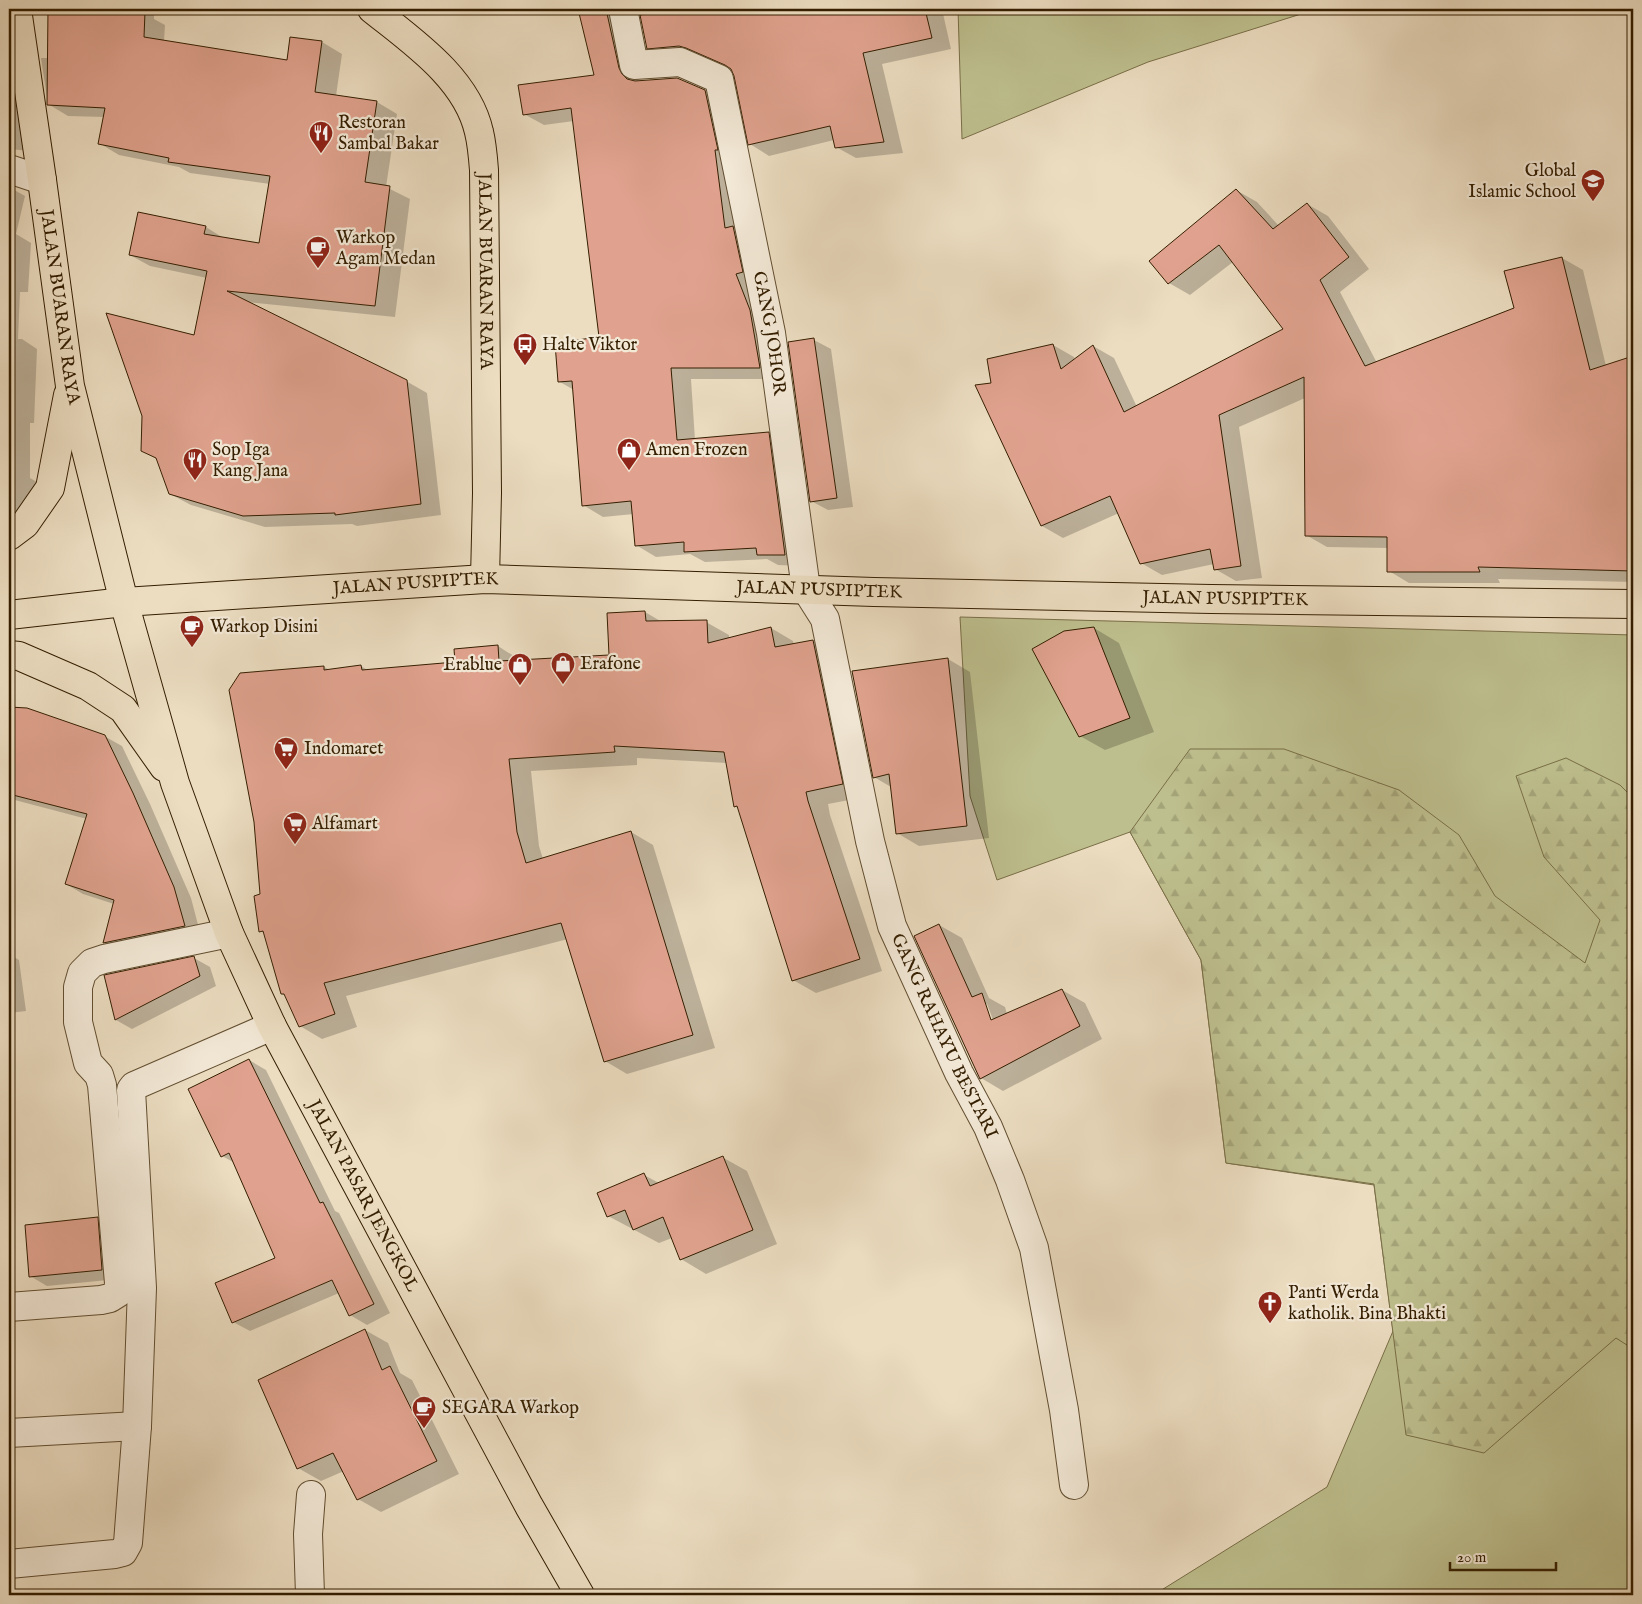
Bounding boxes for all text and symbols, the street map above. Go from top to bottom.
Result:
place label: Restoran Sambal Bakar [338,112,439,156]
restaurant icon: Restoran Sambal Bakar [308,120,334,154]
place label: Global Islamic School [1468,160,1576,204]
school or university icon: Global Islamic School [1580,168,1606,202]
street label: JALAN BUARAN RAYA [473,171,497,371]
street label: JALAN BUARAN RAYA [34,206,86,408]
place label: Warkop Agam Medan [335,227,436,271]
cafe icon: Warkop Agam Medan [305,235,331,269]
street label: GANG JOHOR [747,269,791,398]
bus stop icon: Halte Viktor [512,332,538,366]
place label: Halte Viktor [542,334,638,357]
shop icon: Amen Frozen [616,437,642,471]
place label: Sop Iga Kang Jana [212,439,288,483]
place label: Amen Frozen [645,439,748,462]
restaurant icon: Sop Iga Kang Jana [182,447,208,481]
street label: JALAN PUSPIPTEK [330,567,500,600]
street label: JALAN PUSPIPTEK [734,576,903,604]
street label: JALAN PUSPIPTEK [1140,586,1309,612]
cafe icon: Warkop Disini [179,614,205,648]
place label: Warkop Disini [210,616,318,639]
shop icon: Erafone [550,651,576,685]
shop icon: Erablue [507,652,533,686]
place label: Erafone [580,653,641,676]
place label: Erablue [443,654,502,677]
supermarket icon: Indomaret [273,736,299,770]
place label: Indomaret [304,738,383,761]
supermarket icon: Alfamart [282,811,308,845]
place label: Alfamart [311,813,378,836]
street label: GANG RAHAYU BESTARI [885,930,1003,1142]
street label: JALAN PASAR JENGKOL [301,1094,424,1296]
place label: Panti Werda katholik. Bina Bhakti [1288,1282,1446,1326]
church icon: Panti Werda katholik. Bina Bhakti [1257,1290,1283,1324]
cafe icon: SEGARA Warkop [411,1395,437,1429]
place label: SEGARA Warkop [442,1397,579,1420]
scale bar [1450,1539,1556,1571]
text: 20 m [1457,1548,1487,1567]

